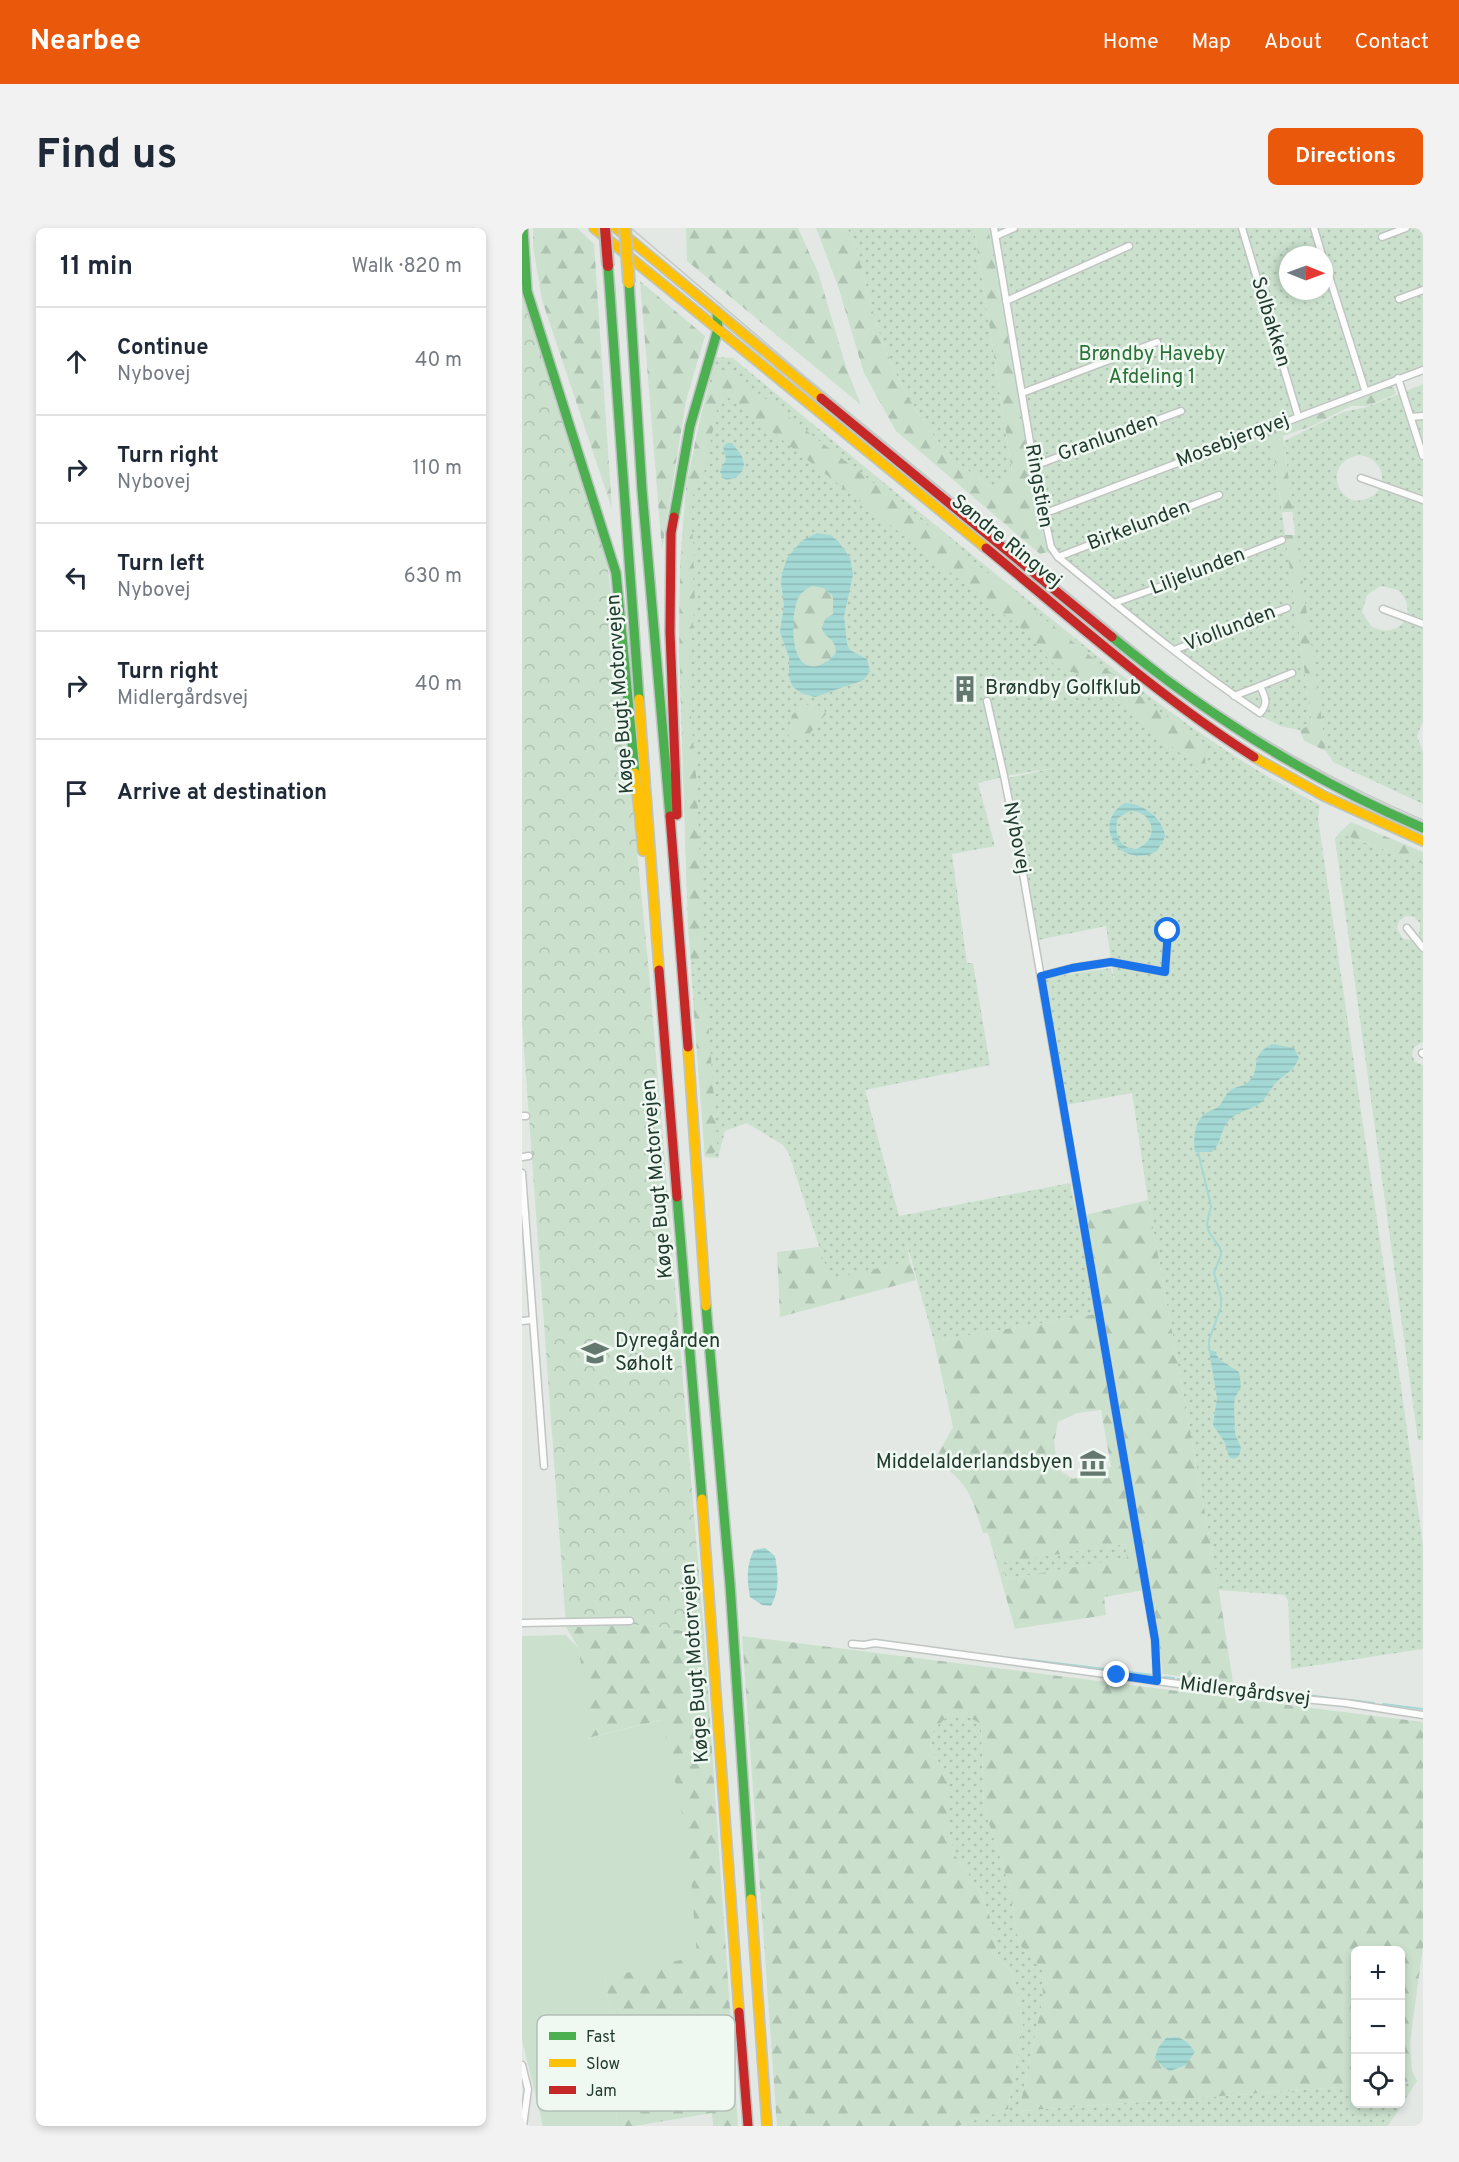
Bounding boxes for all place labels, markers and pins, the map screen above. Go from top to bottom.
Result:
building icon: Brøndby Golfklub [950,674,980,704]
place label: Brøndby Golfklub [985,676,1141,702]
place label: Dyregården Søholt [615,1329,720,1378]
school or university icon: Dyregården Søholt [580,1338,610,1368]
museum icon: Middelalderlandsbyen [1078,1448,1108,1478]
place label: Middelalderlandsbyen [876,1450,1073,1476]

